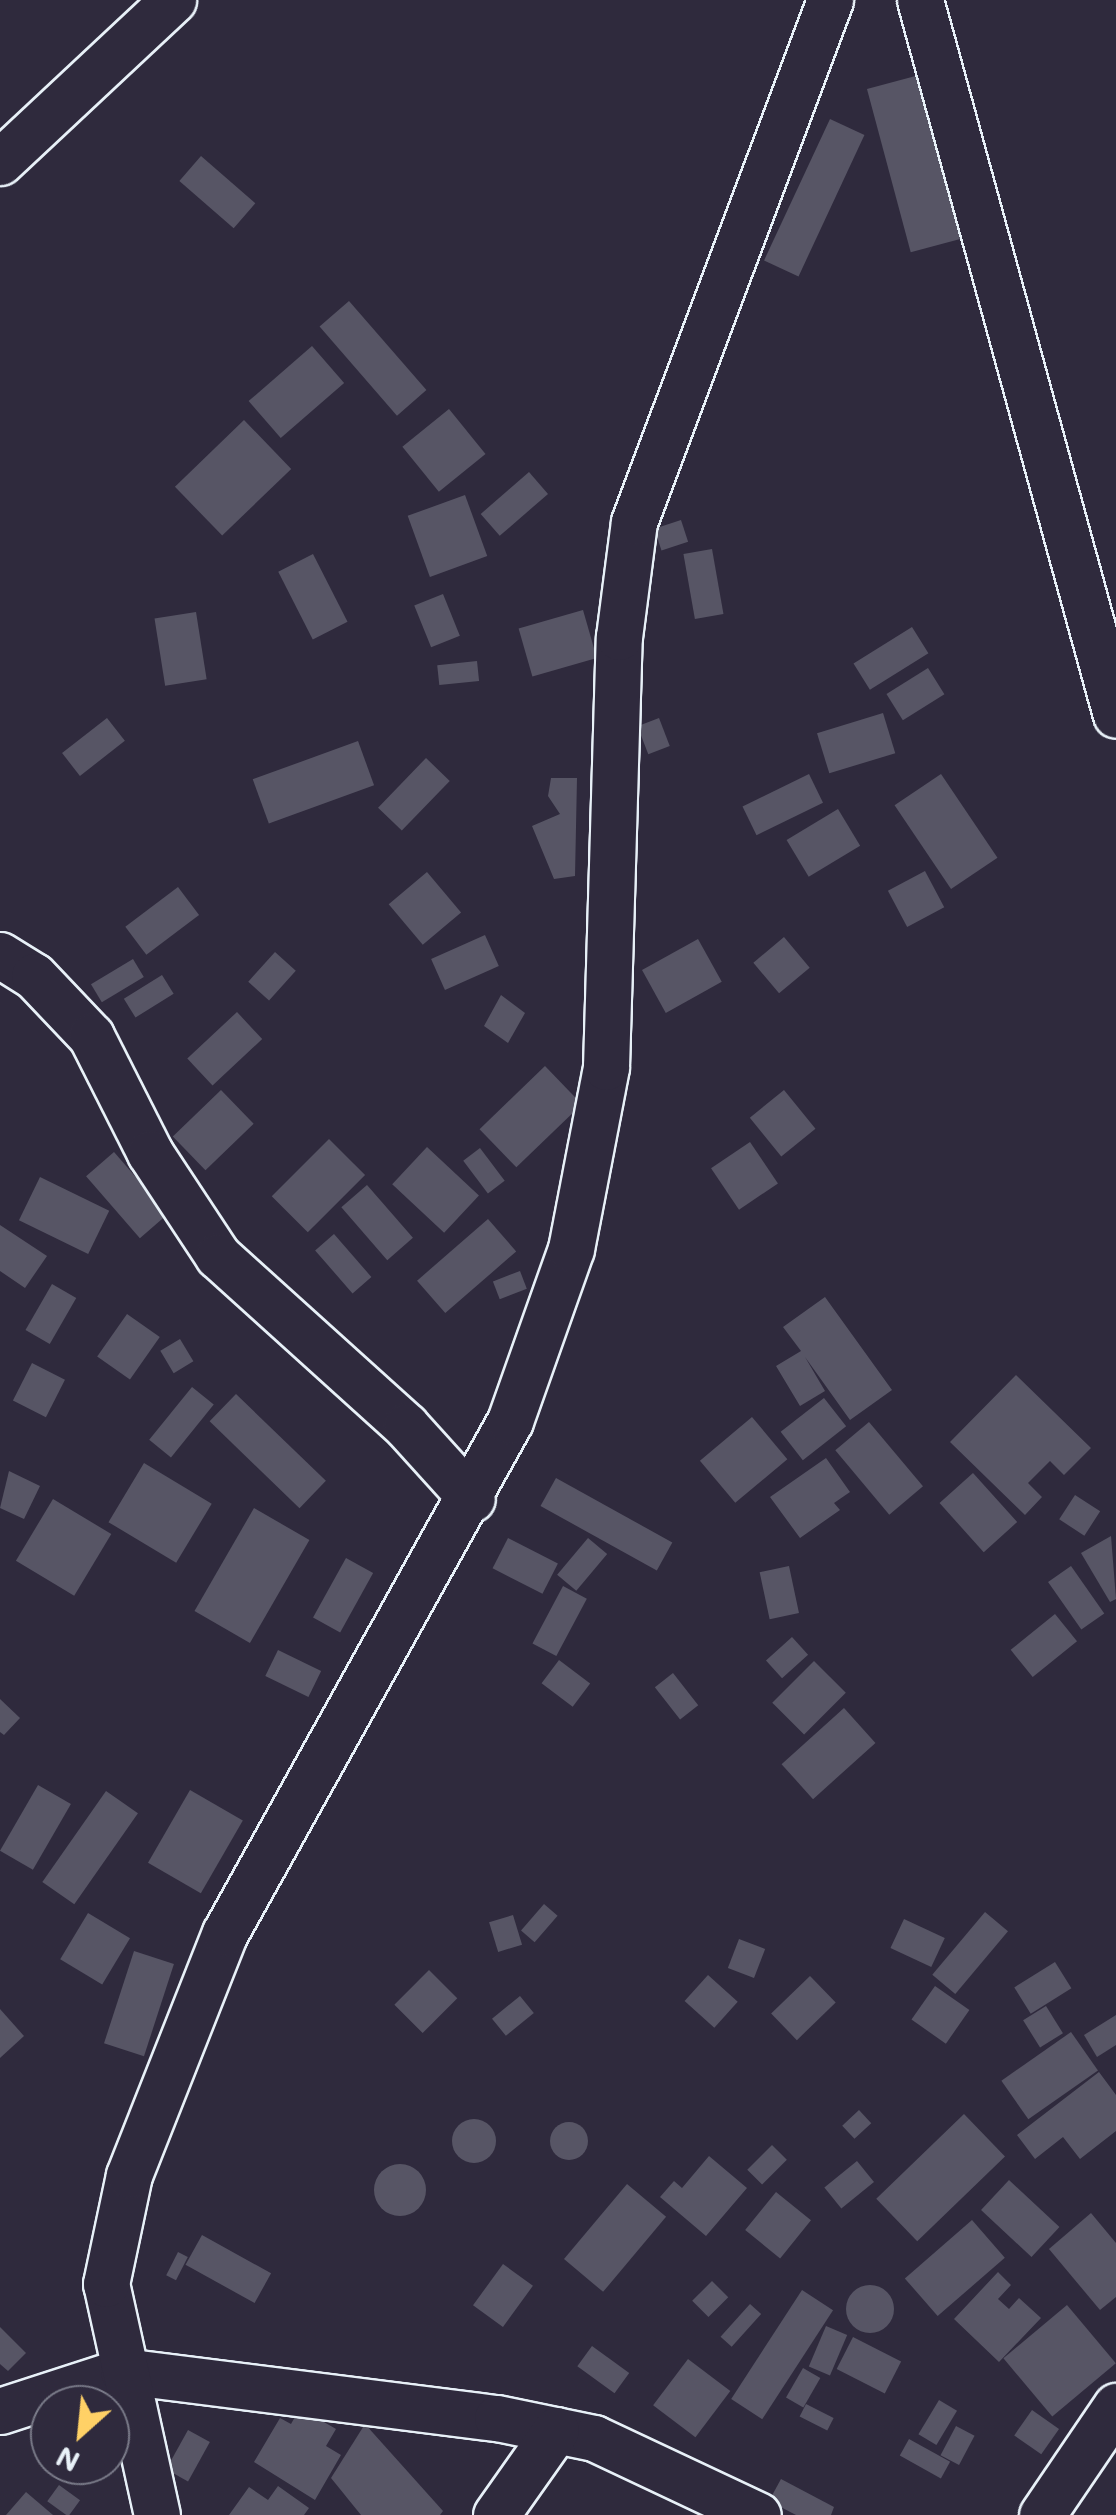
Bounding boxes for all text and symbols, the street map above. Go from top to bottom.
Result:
north arrow [30,2385,130,2485]
text: N [50,2439,85,2481]

